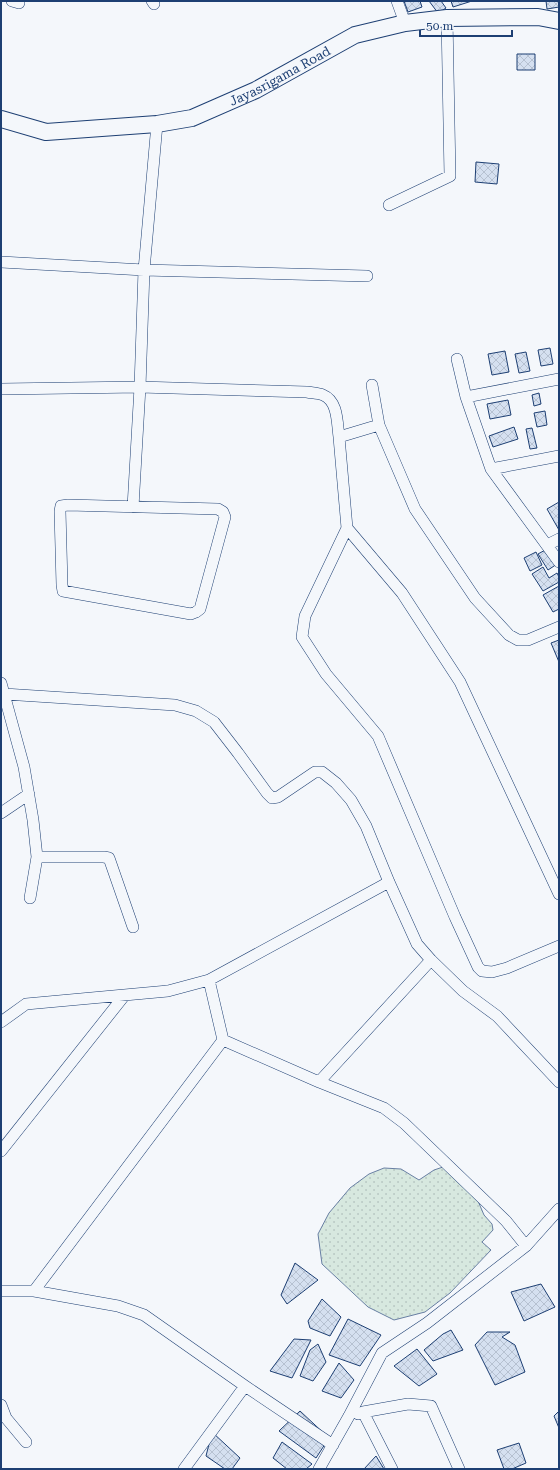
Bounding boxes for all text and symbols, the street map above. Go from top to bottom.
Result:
scale bar [420,12,512,38]
text: 50 m [426,19,453,33]
street label: Jayasrigama Road [227,43,334,109]

